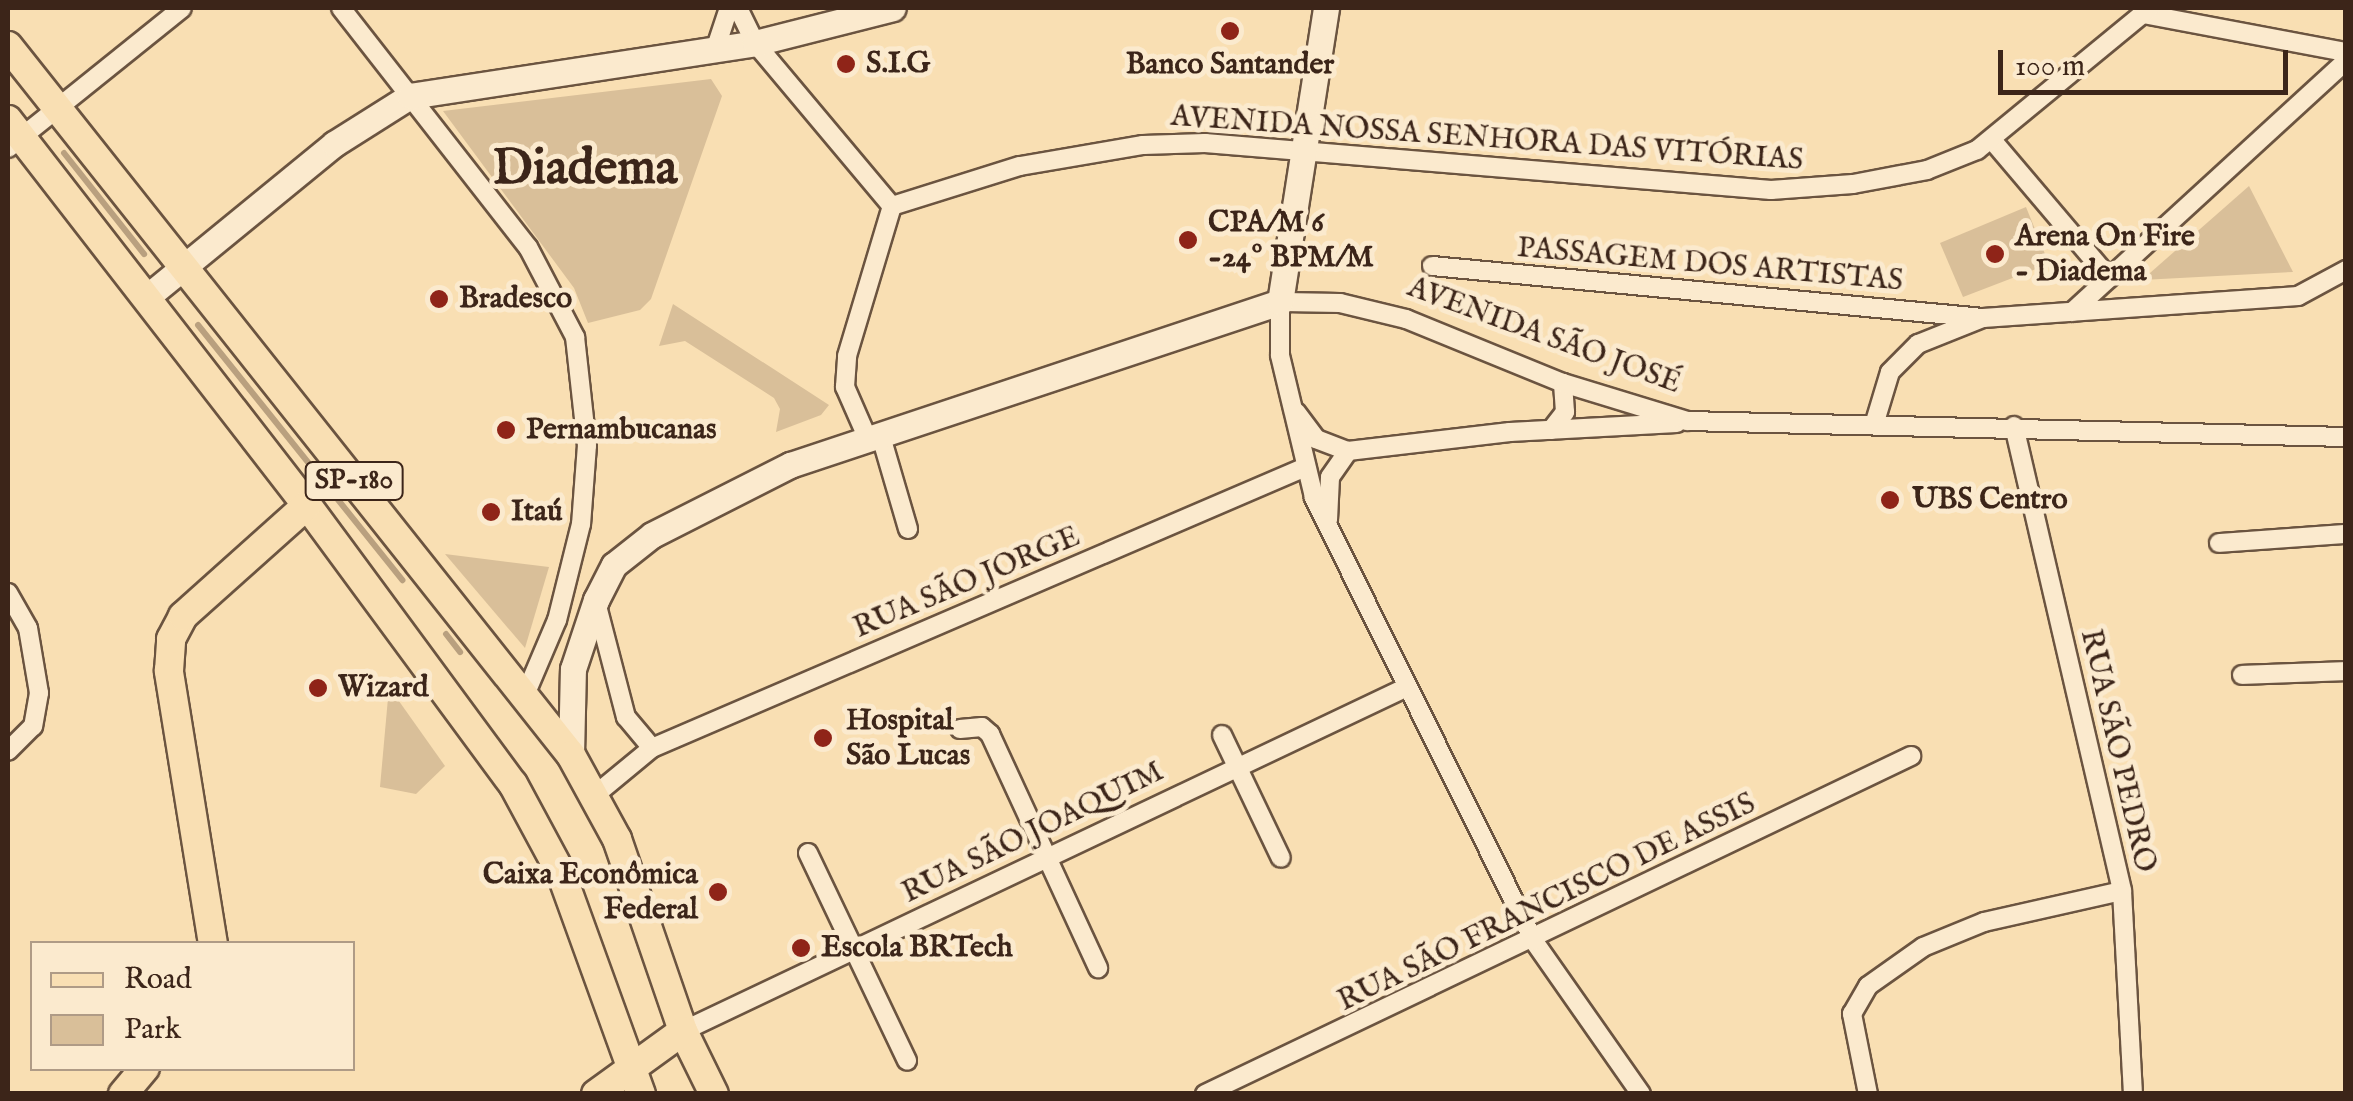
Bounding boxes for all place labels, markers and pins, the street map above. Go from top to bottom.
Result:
marker: Banco Santander [1219,20,1241,42]
place label: S.I.G [866,46,930,82]
place label: Banco Santander [1126,47,1334,83]
marker: S.I.G [835,53,857,75]
place label: CPA/M 6 -24º BPM/M [1208,205,1374,276]
place label: Arena On Fire - Diadema [2015,219,2195,290]
marker: CPA/M 6 -24º BPM/M [1177,229,1199,251]
marker: Arena On Fire - Diadema [1984,243,2006,265]
place label: Bradesco [459,281,572,317]
marker: Bradesco [428,288,450,310]
place label: Pernambucanas [526,412,717,448]
marker: Pernambucanas [495,419,517,441]
place label: UBS Centro [1912,482,2068,518]
marker: UBS Centro [1877,487,1903,513]
place label: Itaú [511,494,562,530]
marker: Itaú [480,501,502,523]
place label: Wizard [338,670,428,706]
marker: Wizard [307,677,329,699]
place label: Hospital São Lucas [846,703,970,774]
marker: Hospital São Lucas [810,725,836,751]
place label: Caixa Econômica Federal [483,857,698,928]
marker: Caixa Econômica Federal [707,881,729,903]
place label: Escola BRTech [821,930,1013,966]
marker: Escola BRTech [790,937,812,959]

